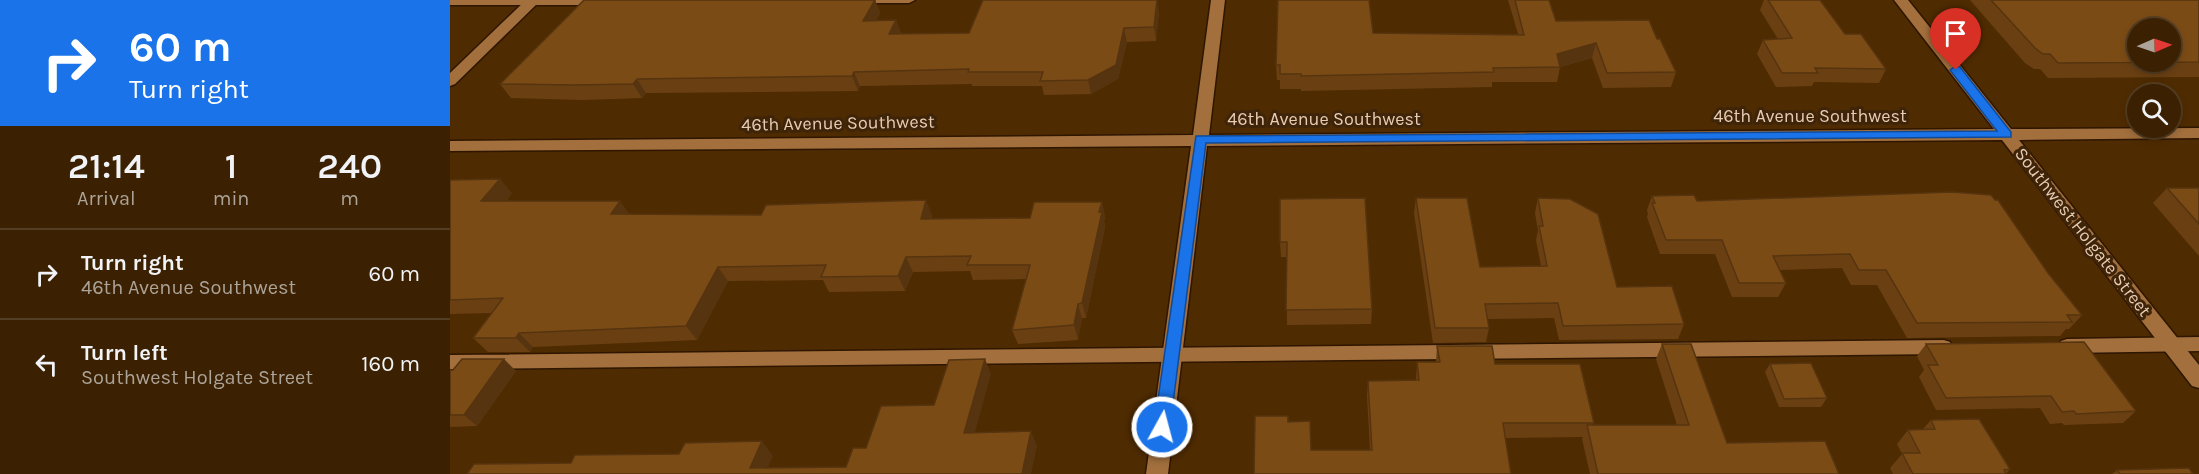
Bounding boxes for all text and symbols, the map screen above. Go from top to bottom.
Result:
pin [1930,8,1981,70]
icon: arrive [1939,17,1972,50]
north arrow [2127,18,2181,72]
map controls [2127,18,2181,138]
text: 60 m [129,22,232,72]
icon: right [30,24,108,102]
text: Turn right [129,73,249,105]
button: search [2127,84,2181,138]
street label: 46th Avenue Southwest [1713,105,1907,127]
street label: 46th Avenue Southwest [1227,108,1421,130]
street label: 46th Avenue Southwest [741,110,935,136]
street label: Southwest Holgate Street [2010,143,2156,321]
text: 21:14 [68,145,145,187]
text: 1 [225,145,237,187]
text: 240 [317,145,382,187]
text: Arrival [77,187,136,210]
text: min [213,187,249,210]
text: m [340,187,359,210]
text: Turn right [81,250,184,276]
icon: right [30,258,63,291]
text: 60 m [369,261,420,287]
text: 46th Avenue Southwest [81,276,296,299]
text: Turn left [81,340,168,366]
icon: left [30,348,63,381]
text: 160 m [361,351,420,377]
text: Southwest Holgate Street [81,366,313,389]
position arrow [1130,395,1194,459]

